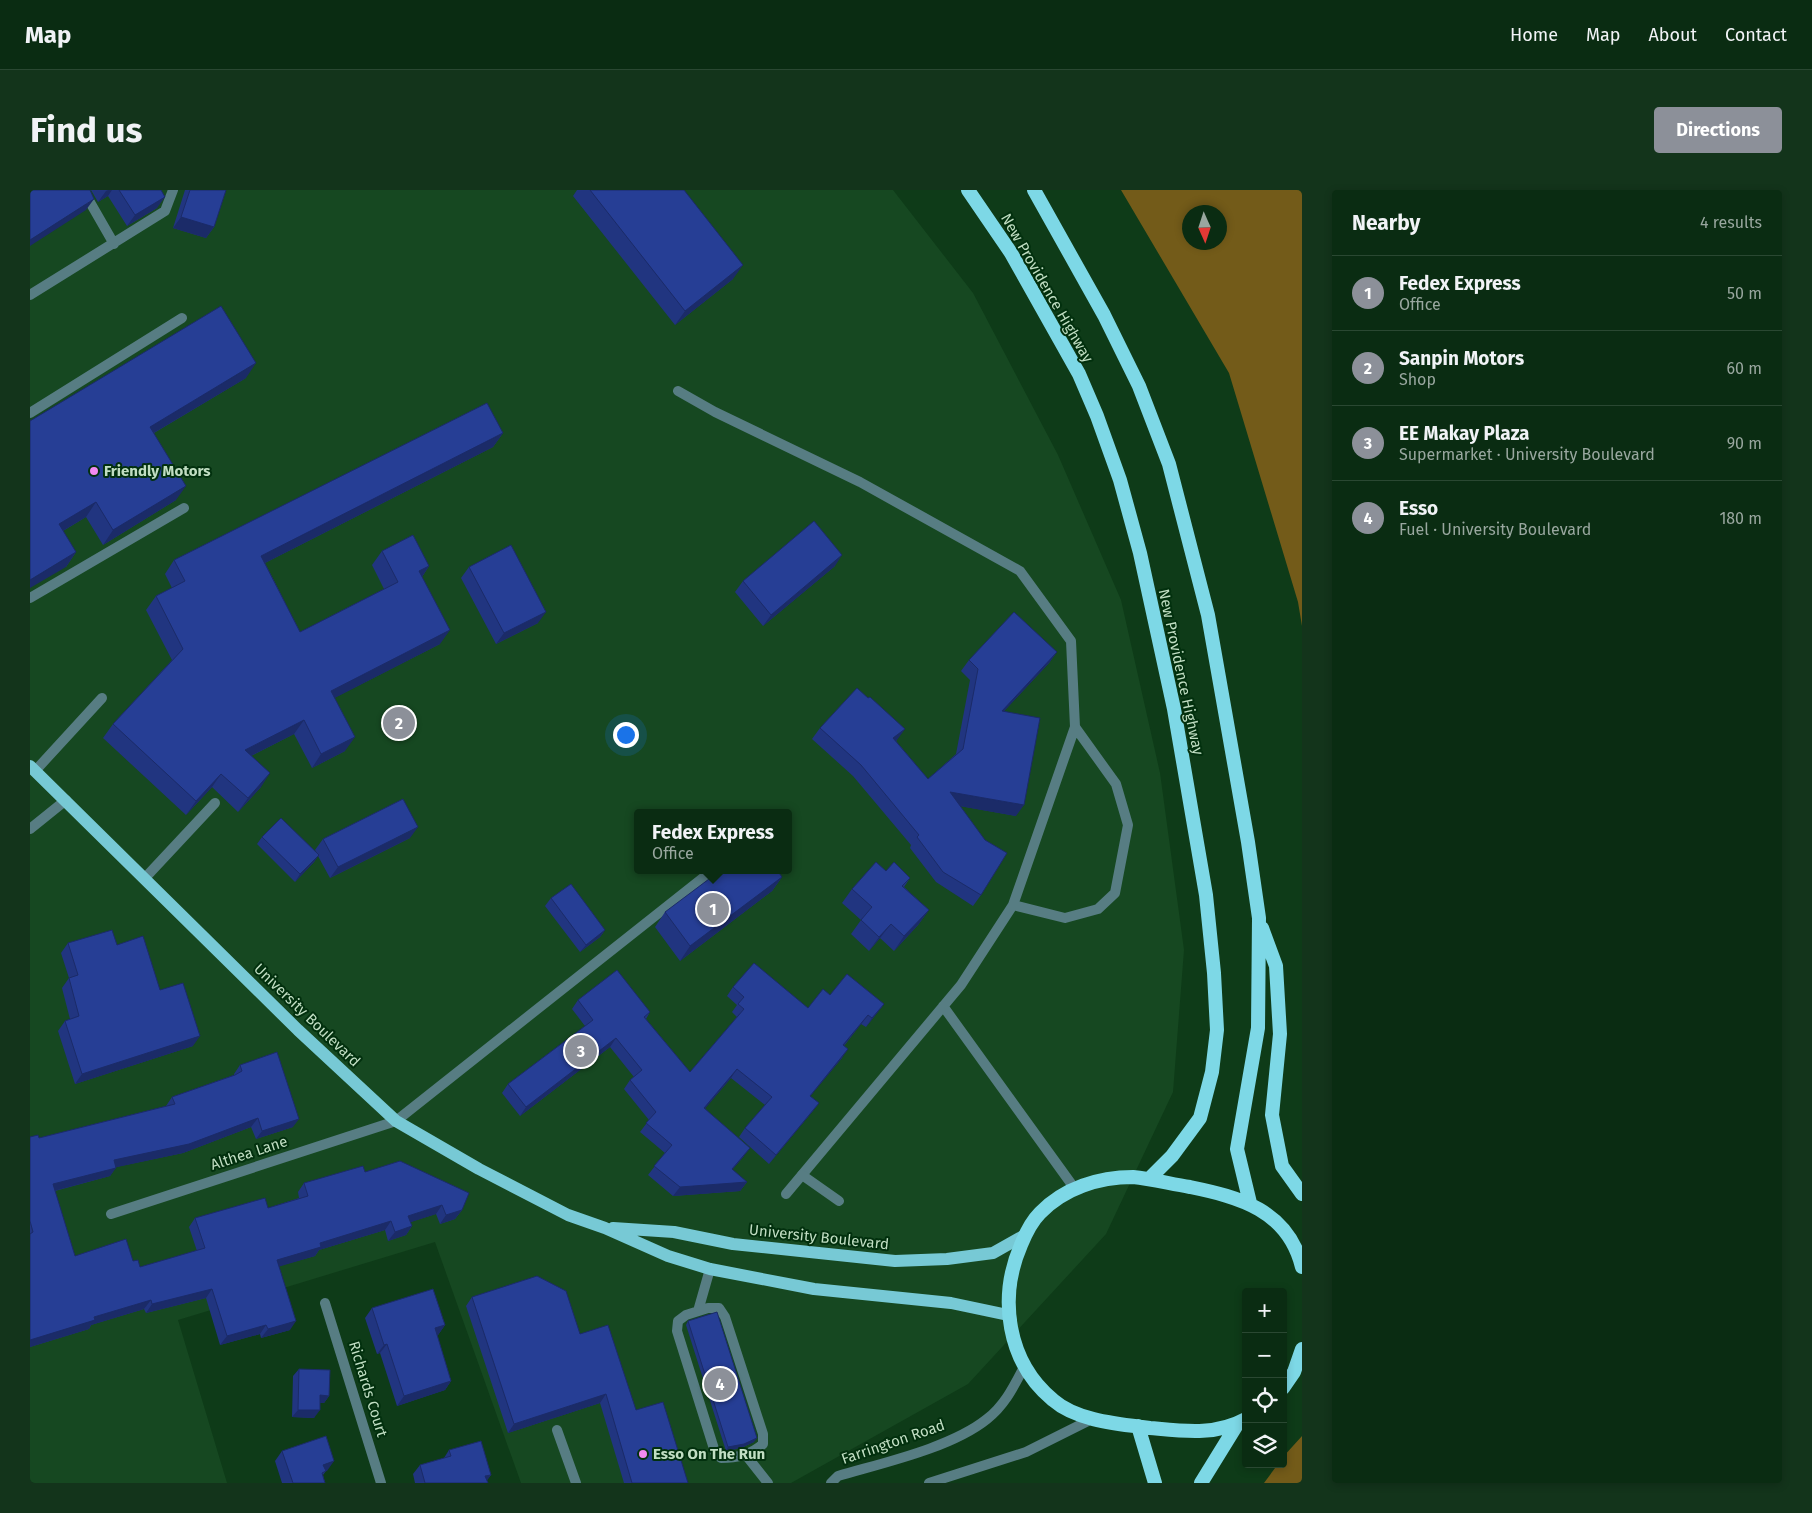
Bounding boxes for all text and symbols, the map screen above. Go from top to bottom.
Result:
text: Map [25,21,71,49]
text: Home [1510,24,1558,46]
text: Map [1586,24,1620,46]
text: About [1648,24,1697,46]
text: Contact [1725,24,1787,46]
button: Directions [1654,107,1782,153]
text: Find us [30,109,142,151]
north arrow [1182,205,1227,250]
street label: New Providence Highway [997,210,1097,366]
text: Nearby [1352,210,1420,236]
text: 4 results [1700,213,1762,232]
text: Fedex Express [1399,272,1521,295]
text: 1 [1364,284,1372,303]
text: 50 m [1727,284,1762,303]
text: Office [1399,295,1441,314]
text: Sanpin Motors [1399,347,1524,370]
text: 2 [1364,359,1372,378]
text: 60 m [1727,359,1762,378]
text: Shop [1399,370,1436,389]
text: EE Makay Plaza [1399,422,1530,445]
text: 3 [1364,434,1372,453]
text: 90 m [1727,434,1762,453]
text: Supermarket · University Boulevard [1399,445,1655,464]
place label: Friendly Motors [104,462,211,480]
marker: Friendly Motors [88,465,100,477]
text: Esso [1399,497,1438,520]
text: 4 [1363,509,1373,528]
text: 180 m [1719,509,1762,528]
text: Fuel · University Boulevard [1399,520,1591,539]
street label: New Providence Highway [1155,587,1208,757]
pin: 2 [383,704,415,742]
your location [613,722,639,748]
popup [634,809,792,874]
text: Fedex Express [652,821,774,844]
text: Office [652,844,694,863]
pin: 1 [697,890,729,928]
street label: University Boulevard [250,960,364,1070]
pin: 3 [565,1032,597,1070]
street label: Althea Lane [208,1132,290,1174]
street label: University Boulevard [748,1221,890,1253]
map controls [1242,1288,1287,1468]
button: + [1242,1288,1287,1333]
button: − [1242,1333,1287,1378]
street label: Richards Court [345,1339,391,1440]
pin: 4 [704,1365,736,1403]
button: locate [1242,1378,1287,1423]
street label: Farrington Road [839,1416,947,1468]
button: layers [1242,1423,1287,1468]
place label: Esso On The Run [653,1445,765,1463]
marker: Esso On The Run [637,1448,649,1460]

